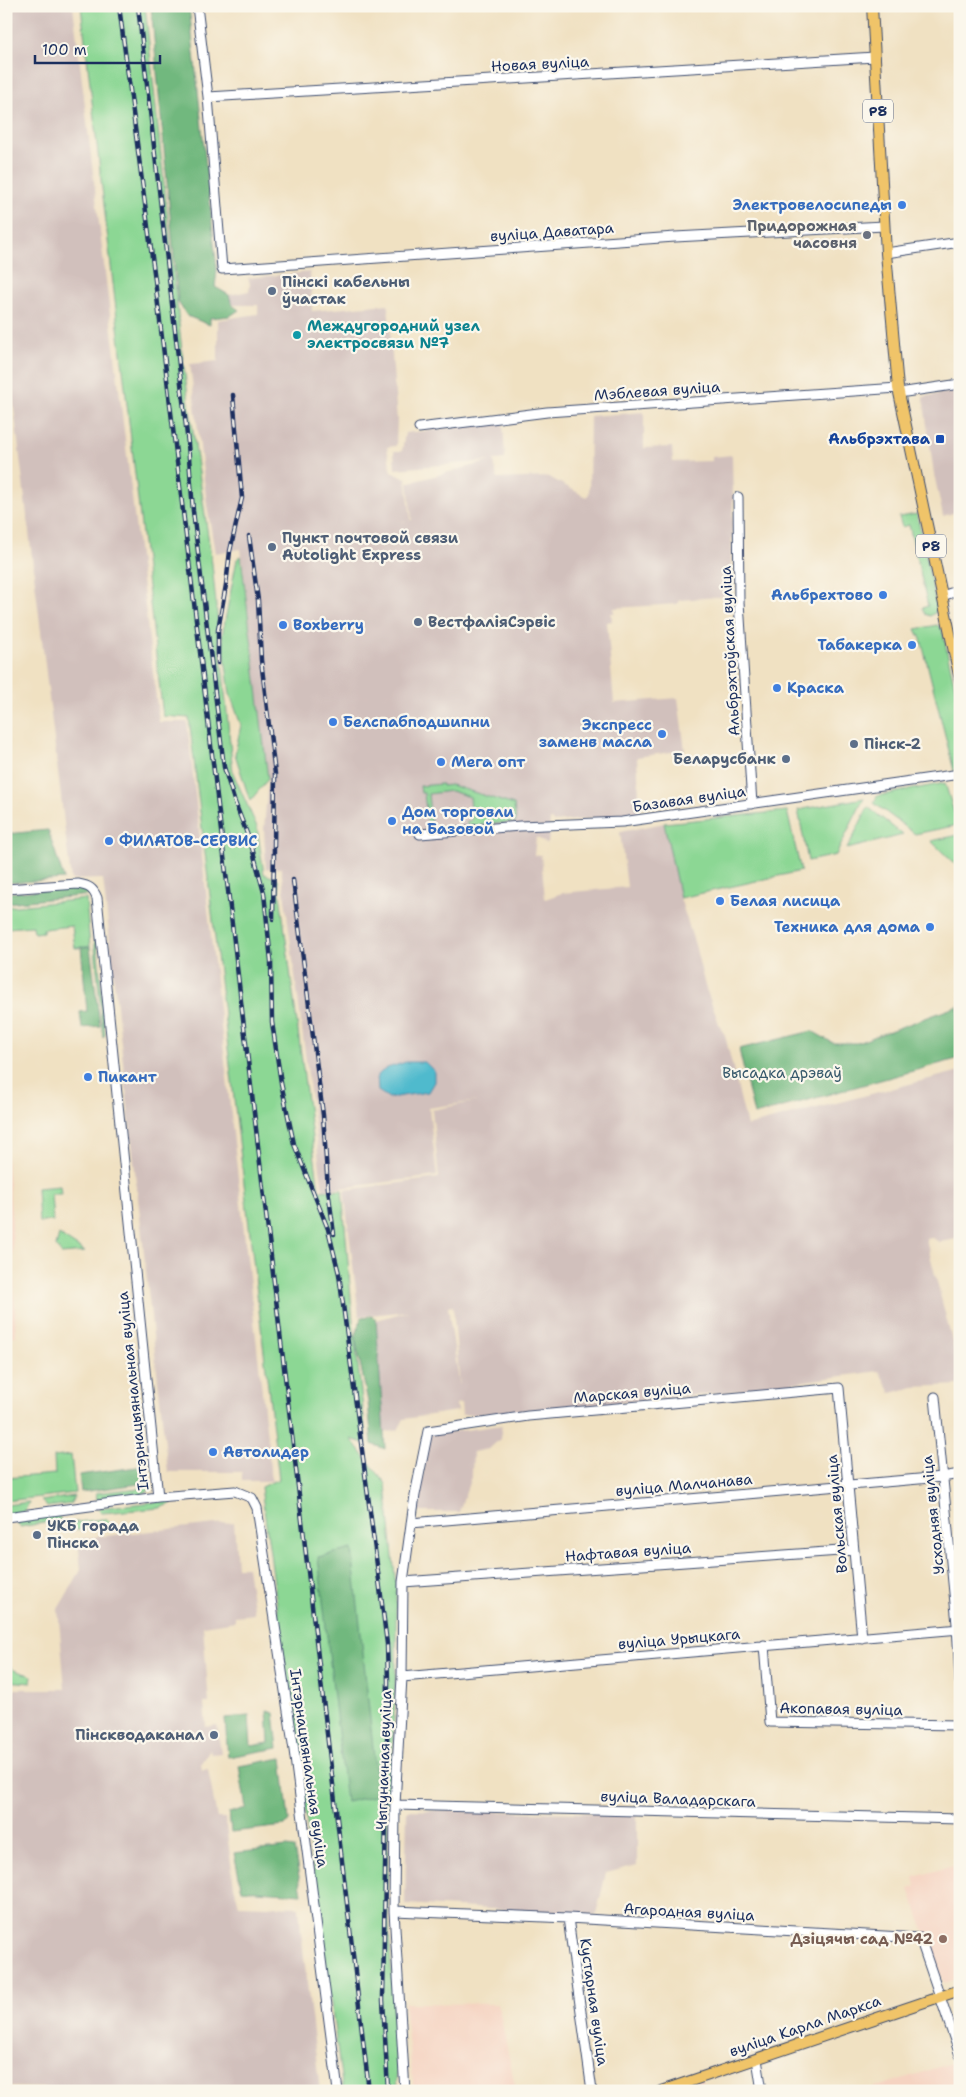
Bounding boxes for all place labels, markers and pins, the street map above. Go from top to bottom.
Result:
place label: Электровелосипеды [733,195,892,215]
marker: Электровелосипеды [896,199,908,211]
place label: Придорожная часовня [747,216,857,253]
marker: Придорожная часовня [861,229,873,241]
place label: Пінскі кабельны ўчастак [282,272,410,309]
marker: Пінскі кабельны ўчастак [266,285,278,297]
place label: Междугородний узел электросвязи №7 [307,316,480,353]
marker: Междугородний узел электросвязи №7 [291,329,303,341]
place label: Альбрэхтава [828,429,931,449]
marker: Альбрэхтава [934,433,946,445]
place label: Пункт почтовой связи Autolight Express [282,528,459,565]
marker: Пункт почтовой связи Autolight Express [266,541,278,553]
place label: Альбрехтово [771,585,873,605]
marker: Альбрехтово [877,589,889,601]
place label: ВестфаліяСэрвіс [428,612,556,632]
place label: Boxberry [293,615,364,635]
marker: ВестфаліяСэрвіс [412,616,424,628]
marker: Boxberry [277,619,289,631]
place label: Табакерка [818,635,903,655]
marker: Табакерка [906,639,918,651]
place label: Краска [787,678,845,698]
marker: Краска [771,682,783,694]
place label: Белспабподшипни [343,712,490,732]
place label: Экспресс заменв масла [539,715,653,752]
marker: Белспабподшипни [327,716,339,728]
marker: Экспресс заменв масла [656,728,668,740]
place label: Пінск-2 [864,734,922,754]
marker: Пінск-2 [848,738,860,750]
place label: Беларусбанк [673,749,777,769]
place label: Мега опт [451,752,525,772]
marker: Беларусбанк [780,753,792,765]
marker: Мега опт [435,756,447,768]
place label: Дом торговли на Базовой [402,802,514,839]
marker: Дом торговли на Базовой [386,815,398,827]
place label: ФИЛАТОВ-СЕРВИС [119,831,258,851]
marker: ФИЛАТОВ-СЕРВИС [103,835,115,847]
place label: Белая лисица [730,891,841,911]
marker: Белая лисица [714,895,726,907]
place label: Техника для дома [774,917,921,937]
marker: Техника для дома [924,921,936,933]
place label: Пикант [98,1067,157,1087]
marker: Пикант [82,1071,94,1083]
place label: Автолидер [223,1442,309,1462]
marker: Автолидер [207,1446,219,1458]
place label: УКБ горада Пінска [47,1516,140,1553]
marker: УКБ горада Пінска [31,1529,43,1541]
place label: Пінскводаканал [75,1725,204,1745]
marker: Пінскводаканал [208,1729,220,1741]
place label: Дзіцячы сад №42 [790,1929,933,1949]
marker: Дзіцячы сад №42 [937,1933,949,1945]

